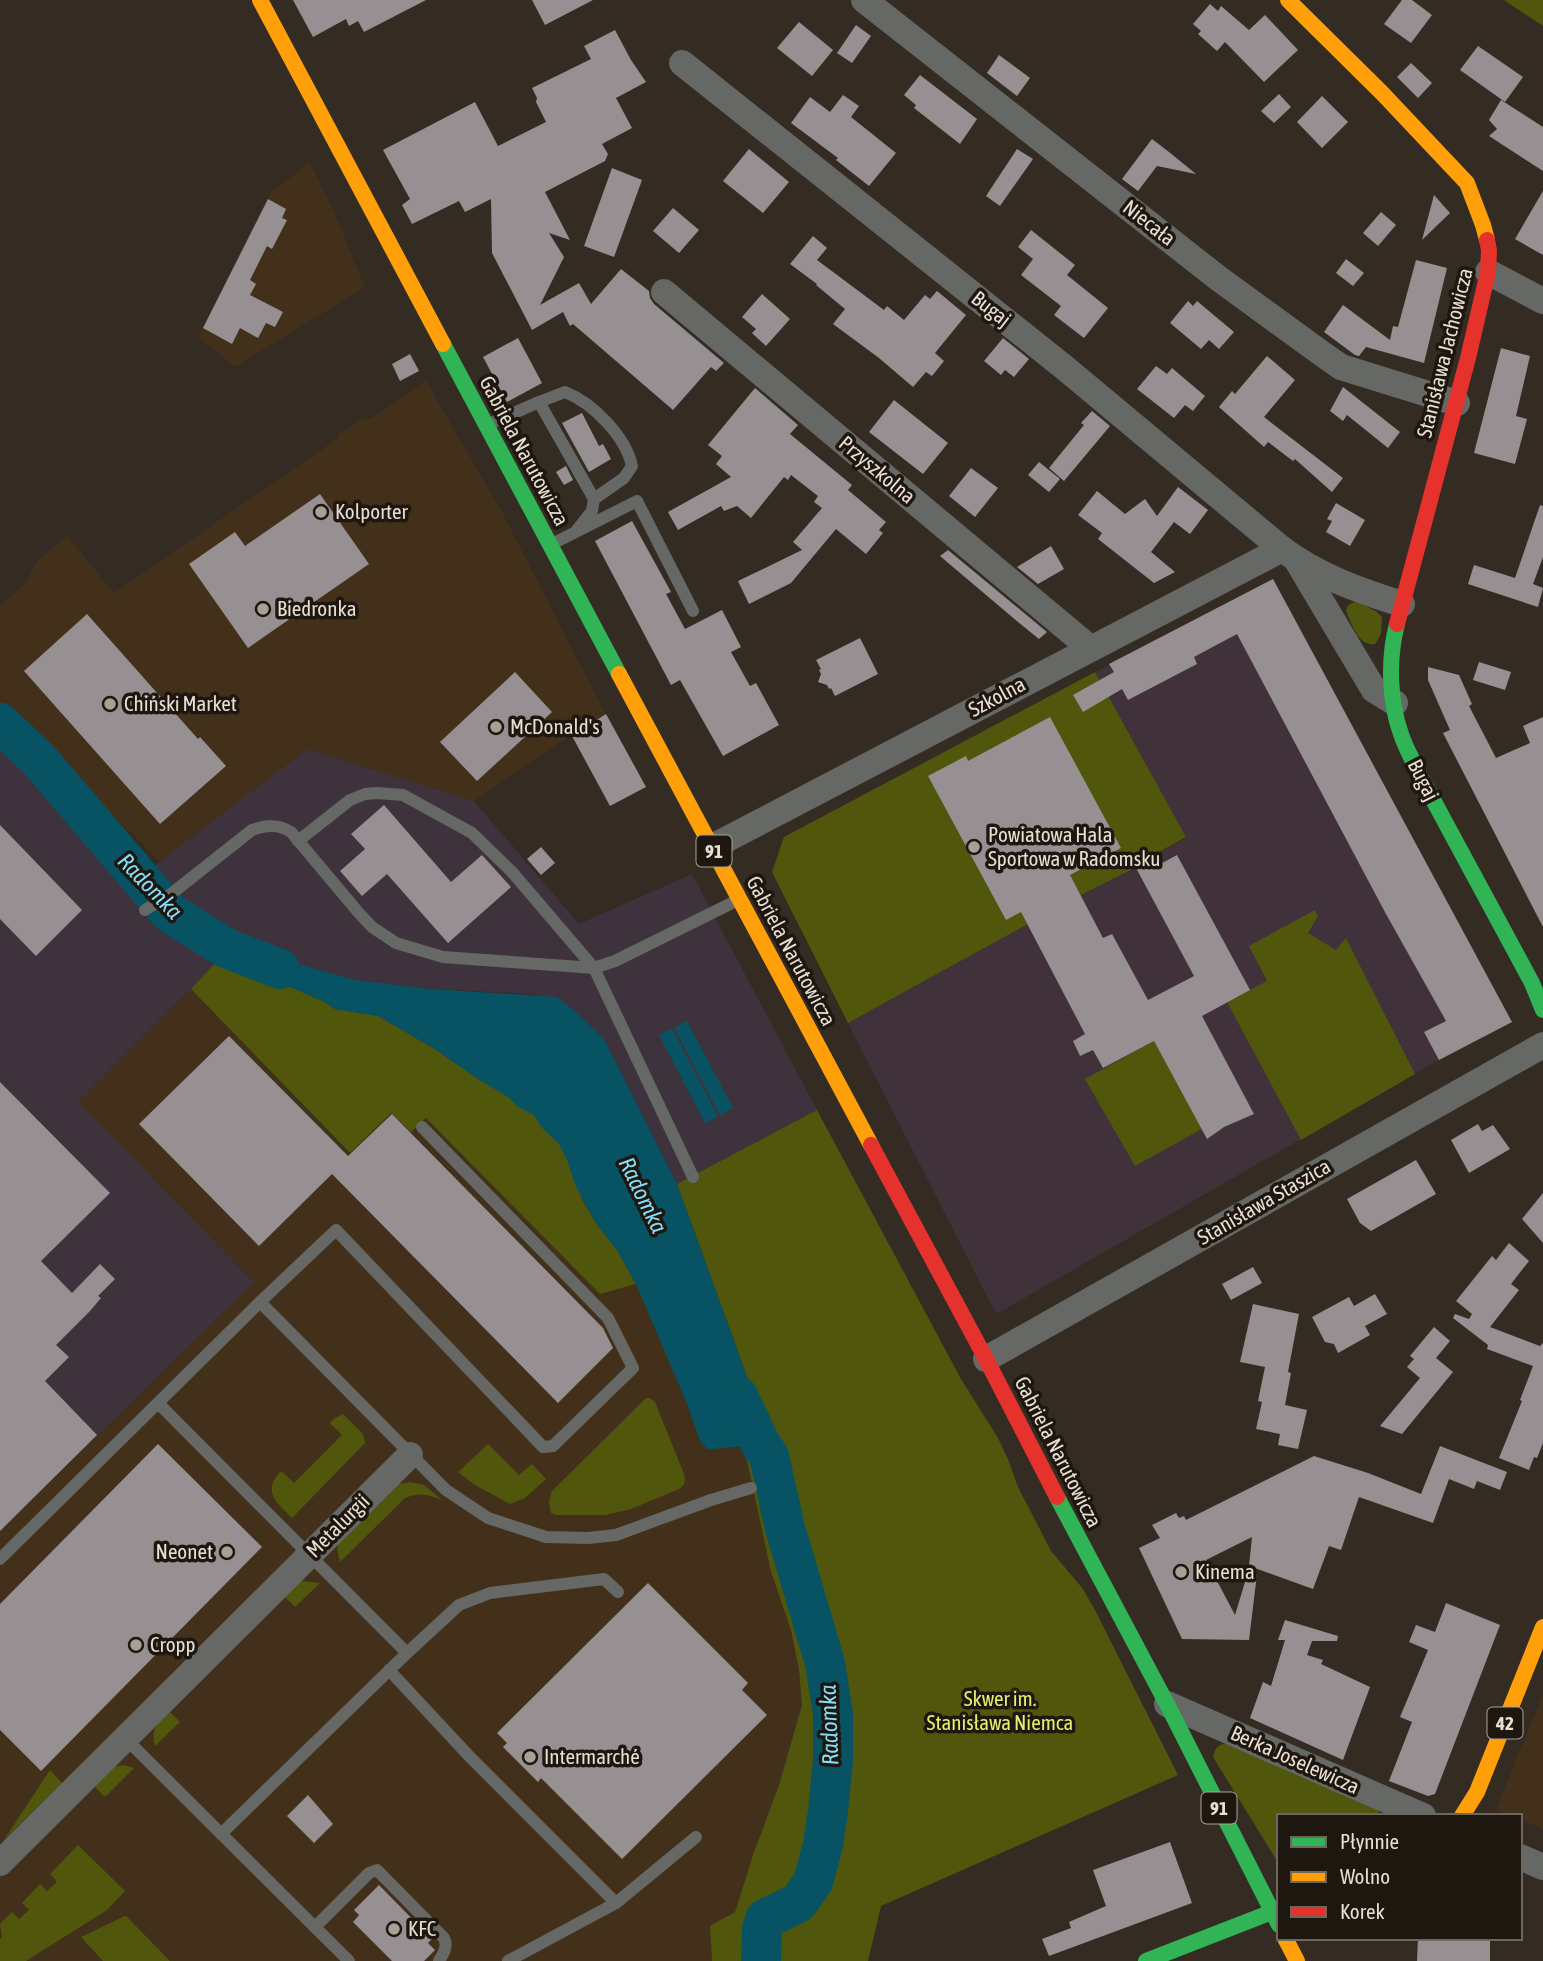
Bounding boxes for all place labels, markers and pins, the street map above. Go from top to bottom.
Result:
place label: Kolporter [335,499,408,523]
marker: Kolporter [313,504,329,520]
place label: Biedronka [277,596,356,620]
marker: Biedronka [255,601,271,617]
place label: Chiński Market [124,691,237,715]
marker: Chiński Market [102,696,118,712]
place label: McDonald's [510,714,600,738]
marker: McDonald's [488,719,504,735]
place label: Powiatowa Hala Sportowa w Radomsku [988,822,1161,870]
marker: Powiatowa Hala Sportowa w Radomsku [966,839,982,855]
place label: Neonet [156,1539,213,1563]
marker: Neonet [219,1544,235,1560]
place label: Kinema [1195,1559,1255,1583]
marker: Kinema [1173,1564,1189,1580]
place label: Cropp [150,1632,195,1656]
marker: Cropp [128,1637,144,1653]
place label: Intermarché [544,1744,640,1768]
marker: Intermarché [522,1749,538,1765]
place label: KFC [408,1916,437,1940]
marker: KFC [386,1921,402,1937]

